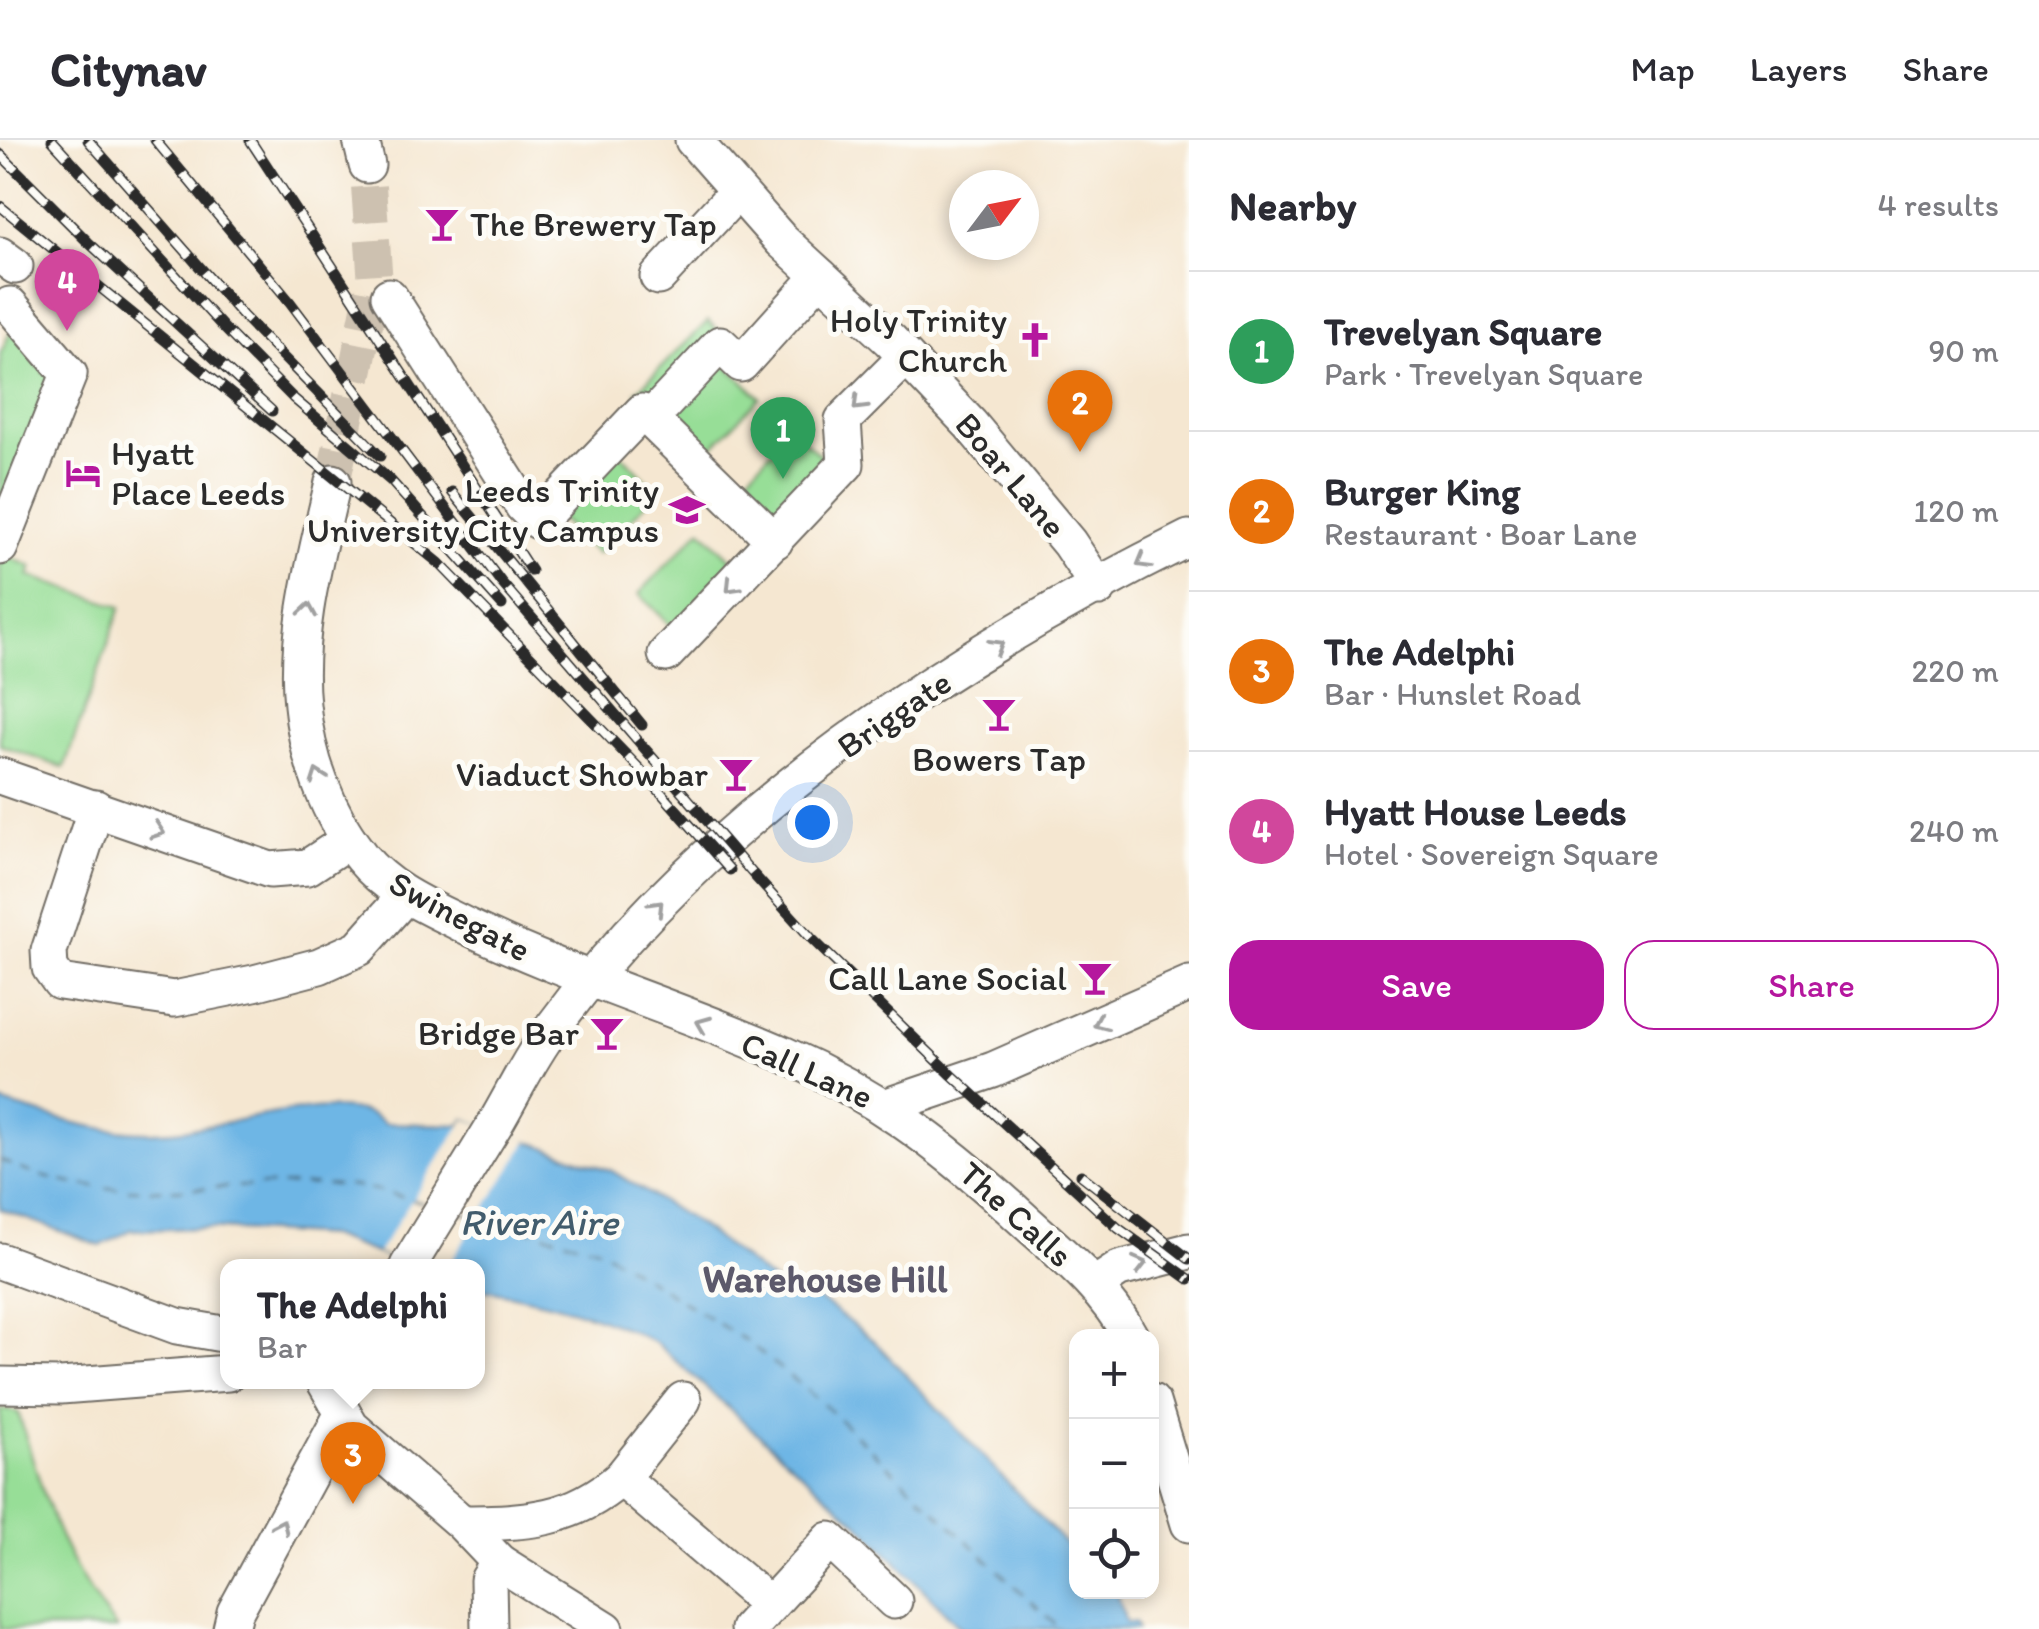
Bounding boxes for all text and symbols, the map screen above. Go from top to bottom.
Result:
text: Citynav [50,40,207,98]
text: Map [1631,48,1695,90]
text: Layers [1750,48,1847,90]
text: Share [1902,48,1989,90]
north arrow [949,170,1039,260]
text: Nearby [1229,180,1356,231]
text: 4 results [1878,186,1999,224]
place label: The Brewery Tap [470,203,717,245]
bar icon: The Brewery Tap [423,205,461,243]
pin: 4 [34,249,100,331]
place label: Holy Trinity Church [830,299,1007,381]
text: Trevelyan Square [1324,309,1602,355]
church icon: Holy Trinity Church [1016,321,1054,359]
text: 1 [1254,332,1269,370]
text: 90 m [1928,332,1999,370]
text: Park · Trevelyan Square [1324,355,1644,393]
pin: 2 [1048,370,1112,452]
one-way arrow [852,392,870,410]
pin: 1 [750,396,816,479]
street label: Boar Lane [946,404,1076,546]
place label: Hyatt Place Leeds [111,432,285,514]
hotel icon: Hyatt Place Leeds [64,454,102,492]
place label: Leeds Trinity University City Campus [307,469,659,551]
text: Burger King [1324,469,1520,515]
school or university icon: Leeds Trinity University City Campus [668,491,706,529]
text: 2 [1253,492,1270,530]
text: 120 m [1913,492,1999,530]
text: Restaurant · Boar Lane [1324,515,1637,553]
one-way arrow [1136,549,1154,569]
one-way arrow [726,574,744,593]
one-way arrow [297,601,318,618]
text: The Adelphi [1324,629,1515,675]
one-way arrow [986,639,1004,658]
text: 3 [1253,652,1270,690]
text: 220 m [1912,652,1999,690]
street label: Briggate [829,661,959,767]
text: Bar · Hunslet Road [1324,675,1581,713]
bar icon: Bowers Tap [980,695,1018,733]
place label: Bowers Tap [912,738,1086,780]
place label: Viaduct Showbar [456,753,708,795]
bar icon: Viaduct Showbar [717,755,755,793]
one-way arrow [310,768,330,785]
text: Hyatt House Leeds [1324,789,1627,835]
your location [787,797,838,848]
text: 4 [1252,812,1271,850]
text: 240 m [1909,812,1999,850]
one-way arrow [149,819,166,839]
text: Hotel · Sovereign Square [1324,835,1659,873]
street label: Swinegate [382,861,538,971]
one-way arrow [645,900,663,918]
button: Save [1229,940,1604,1030]
button: Share [1624,940,1999,1030]
place label: Call Lane Social [828,957,1067,999]
bar icon: Call Lane Social [1076,959,1114,997]
one-way arrow [1092,1011,1110,1031]
place label: Bridge Bar [418,1012,579,1054]
bar icon: Bridge Bar [588,1014,626,1052]
one-way arrow [695,1016,712,1036]
street label: Call Lane [734,1022,880,1118]
street label: The Calls [951,1152,1081,1276]
water label: River Aire [460,1199,620,1245]
one-way arrow [1131,1254,1148,1275]
district label: Warehouse Hill [703,1256,948,1302]
popup [220,1259,485,1389]
text: The Adelphi [257,1282,448,1328]
text: Bar [257,1328,307,1366]
map controls [1069,1329,1159,1599]
button: + [1069,1329,1159,1419]
button: − [1069,1419,1159,1509]
pin: 3 [320,1422,386,1504]
button: locate [1069,1509,1159,1599]
one-way arrow [269,1518,289,1536]

